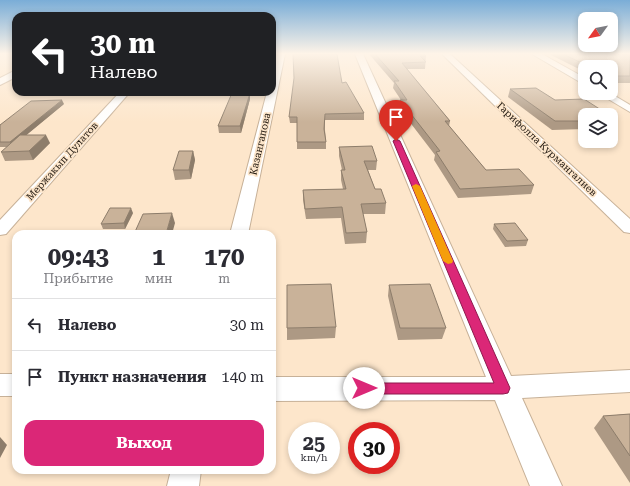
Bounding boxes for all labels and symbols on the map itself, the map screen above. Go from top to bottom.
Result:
north arrow [578,12,618,52]
pin [379,100,413,141]
street label: Гарифолла Курмангалиев [495,100,599,198]
street label: Казангапова [247,111,273,176]
street label: Мержакып Дулатов [24,119,100,202]
position arrow [343,367,385,409]
speed limit sign: 30 [348,422,400,474]

